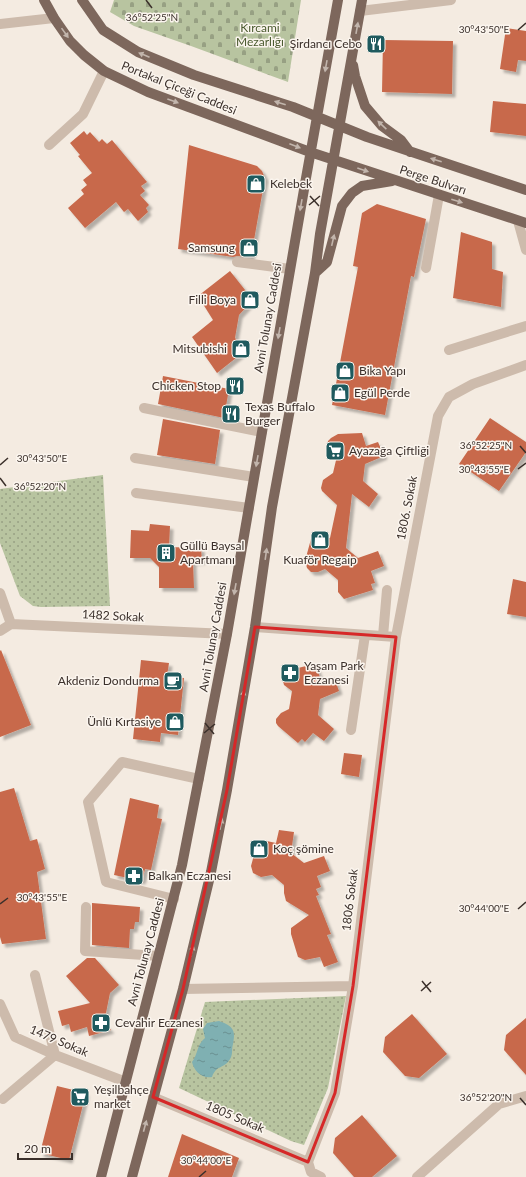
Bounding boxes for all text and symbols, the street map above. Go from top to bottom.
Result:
text: 36°52'25"N [126,11,178,23]
park label: Kırcami Mezarlığı [236,20,284,49]
one-way arrow [354,22,360,34]
text: 30°43'50"E [459,23,509,35]
one-way arrow [61,28,69,38]
restaurant icon: Şirdancı Cebo [365,33,387,55]
place label: Şirdancı Cebo [290,36,362,51]
one-way arrow [138,51,150,57]
street label: Portakal Çiceği Caddesi [119,58,239,118]
one-way arrow [323,60,329,72]
one-way arrow [167,98,179,104]
one-way arrow [274,100,286,106]
one-way arrow [377,121,387,130]
one-way arrow [289,144,301,150]
one-way arrow [429,157,441,163]
street label: Perge Bulvarı [398,162,468,197]
one-way arrow [358,168,370,174]
shop icon: Kelebek [245,173,267,195]
place label: Kelebek [270,176,313,191]
one-way arrow [298,198,304,211]
one-way arrow [452,198,464,204]
one-way arrow [330,234,336,246]
shop icon: Samsung [238,237,260,259]
place label: Samsung [188,240,235,255]
street label: Avni Tolunay Caddesi [250,262,285,374]
shop icon: Filli Boya [239,289,261,311]
place label: Filli Boya [188,292,236,307]
one-way arrow [276,327,282,339]
shop icon: Mitsubishi [230,338,252,360]
place label: Mitsubishi [173,341,227,356]
shop icon: Bika Yapı [334,360,356,382]
place label: Bika Yapı [359,363,406,378]
restaurant icon: Chicken Stop [224,375,246,397]
place label: Chicken Stop [152,378,221,393]
shop icon: Egül Perde [329,382,351,404]
place label: Egül Perde [354,385,410,400]
place label: Texas Buffalo Burger [245,399,315,428]
restaurant icon: Texas Buffalo Burger [220,403,242,425]
text: 36°52'25"N [460,439,512,451]
supermarket icon: Ayazağa Çiftliği [324,440,346,462]
place label: Ayazağa Çiftliği [349,443,429,458]
text: 30°43'50"E [17,452,67,464]
one-way arrow [254,455,260,467]
text: 30°43'55"E [459,463,509,475]
street label: 1806. Sokak [393,474,420,541]
text: 36°52'20"N [14,480,66,492]
shop icon: Kuaför Regaip [309,529,331,551]
place label: Güllü Baysal Apartmanı [180,538,244,567]
building icon: Güllü Baysal Apartmanı [155,542,177,564]
one-way arrow [263,548,269,560]
place label: Kuaför Regaip [283,552,357,567]
street label: Avni Tolunay Caddesi [195,581,230,693]
one-way arrow [232,583,238,595]
street label: 1482 Sokak [81,606,145,625]
place label: Yaşam Park Eczanesi [304,658,365,687]
pharmacy icon: Yaşam Park Eczanesi [279,662,301,684]
cafe icon: Akdeniz Dondurma [162,670,184,692]
place label: Akdeniz Dondurma [58,673,159,688]
one-way arrow [240,690,246,703]
shop icon: Ünlü Kırtasiye [164,711,186,733]
place label: Ünlü Kırtasiye [87,714,161,729]
one-way arrow [218,818,224,831]
shop icon: Koç şömine [248,838,270,860]
place label: Koç şömine [273,841,334,856]
pharmacy icon: Balkan Eczanesi [123,865,145,887]
street label: 1806 Sokak [338,867,361,932]
place label: Balkan Eczanesi [148,868,231,883]
text: 30°43'55"E [17,891,67,903]
street label: Avni Tolunay Caddesi [124,896,167,1008]
text: 30°44'00"E [459,902,509,914]
one-way arrow [189,945,195,957]
pharmacy icon: Cevahir Eczanesi [90,1012,112,1034]
place label: Cevahir Eczanesi [115,1015,203,1030]
street label: 1479 Sokak [28,1021,92,1060]
place label: Yeşilbahçe market [94,1082,149,1111]
supermarket icon: Yeşilbahçe market [69,1086,91,1108]
text: 36°52'20"N [460,1091,512,1103]
street label: 1805 Sokak [204,1097,268,1136]
one-way arrow [142,1120,148,1132]
scale bar [18,1135,72,1161]
text: 20 m [24,1141,51,1156]
text: 30°44'00"E [181,1154,231,1166]

